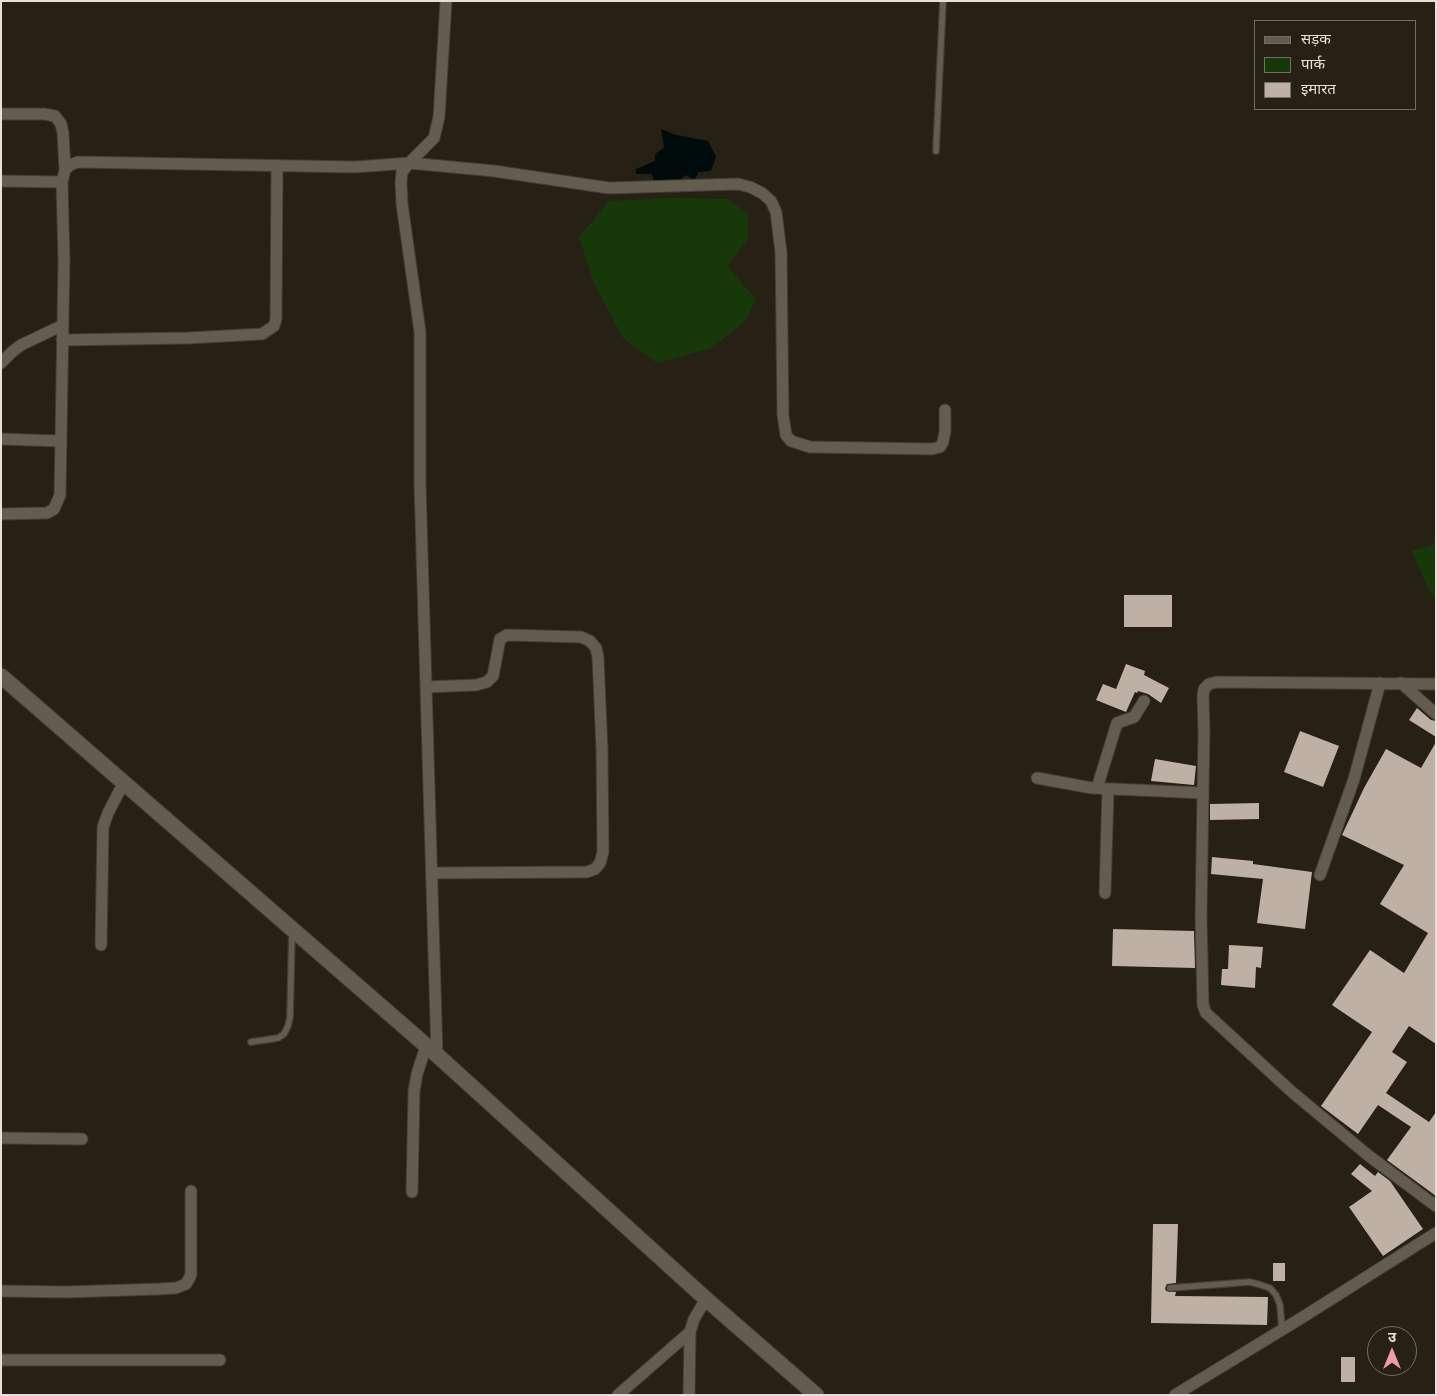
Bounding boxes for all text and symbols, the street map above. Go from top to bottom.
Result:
legend [1254,20,1417,110]
text: सड़क [1301,30,1331,48]
text: पार्क [1301,55,1325,73]
text: इमारत [1301,80,1336,98]
north arrow [1367,1326,1417,1376]
text: उ [1388,1329,1396,1345]

